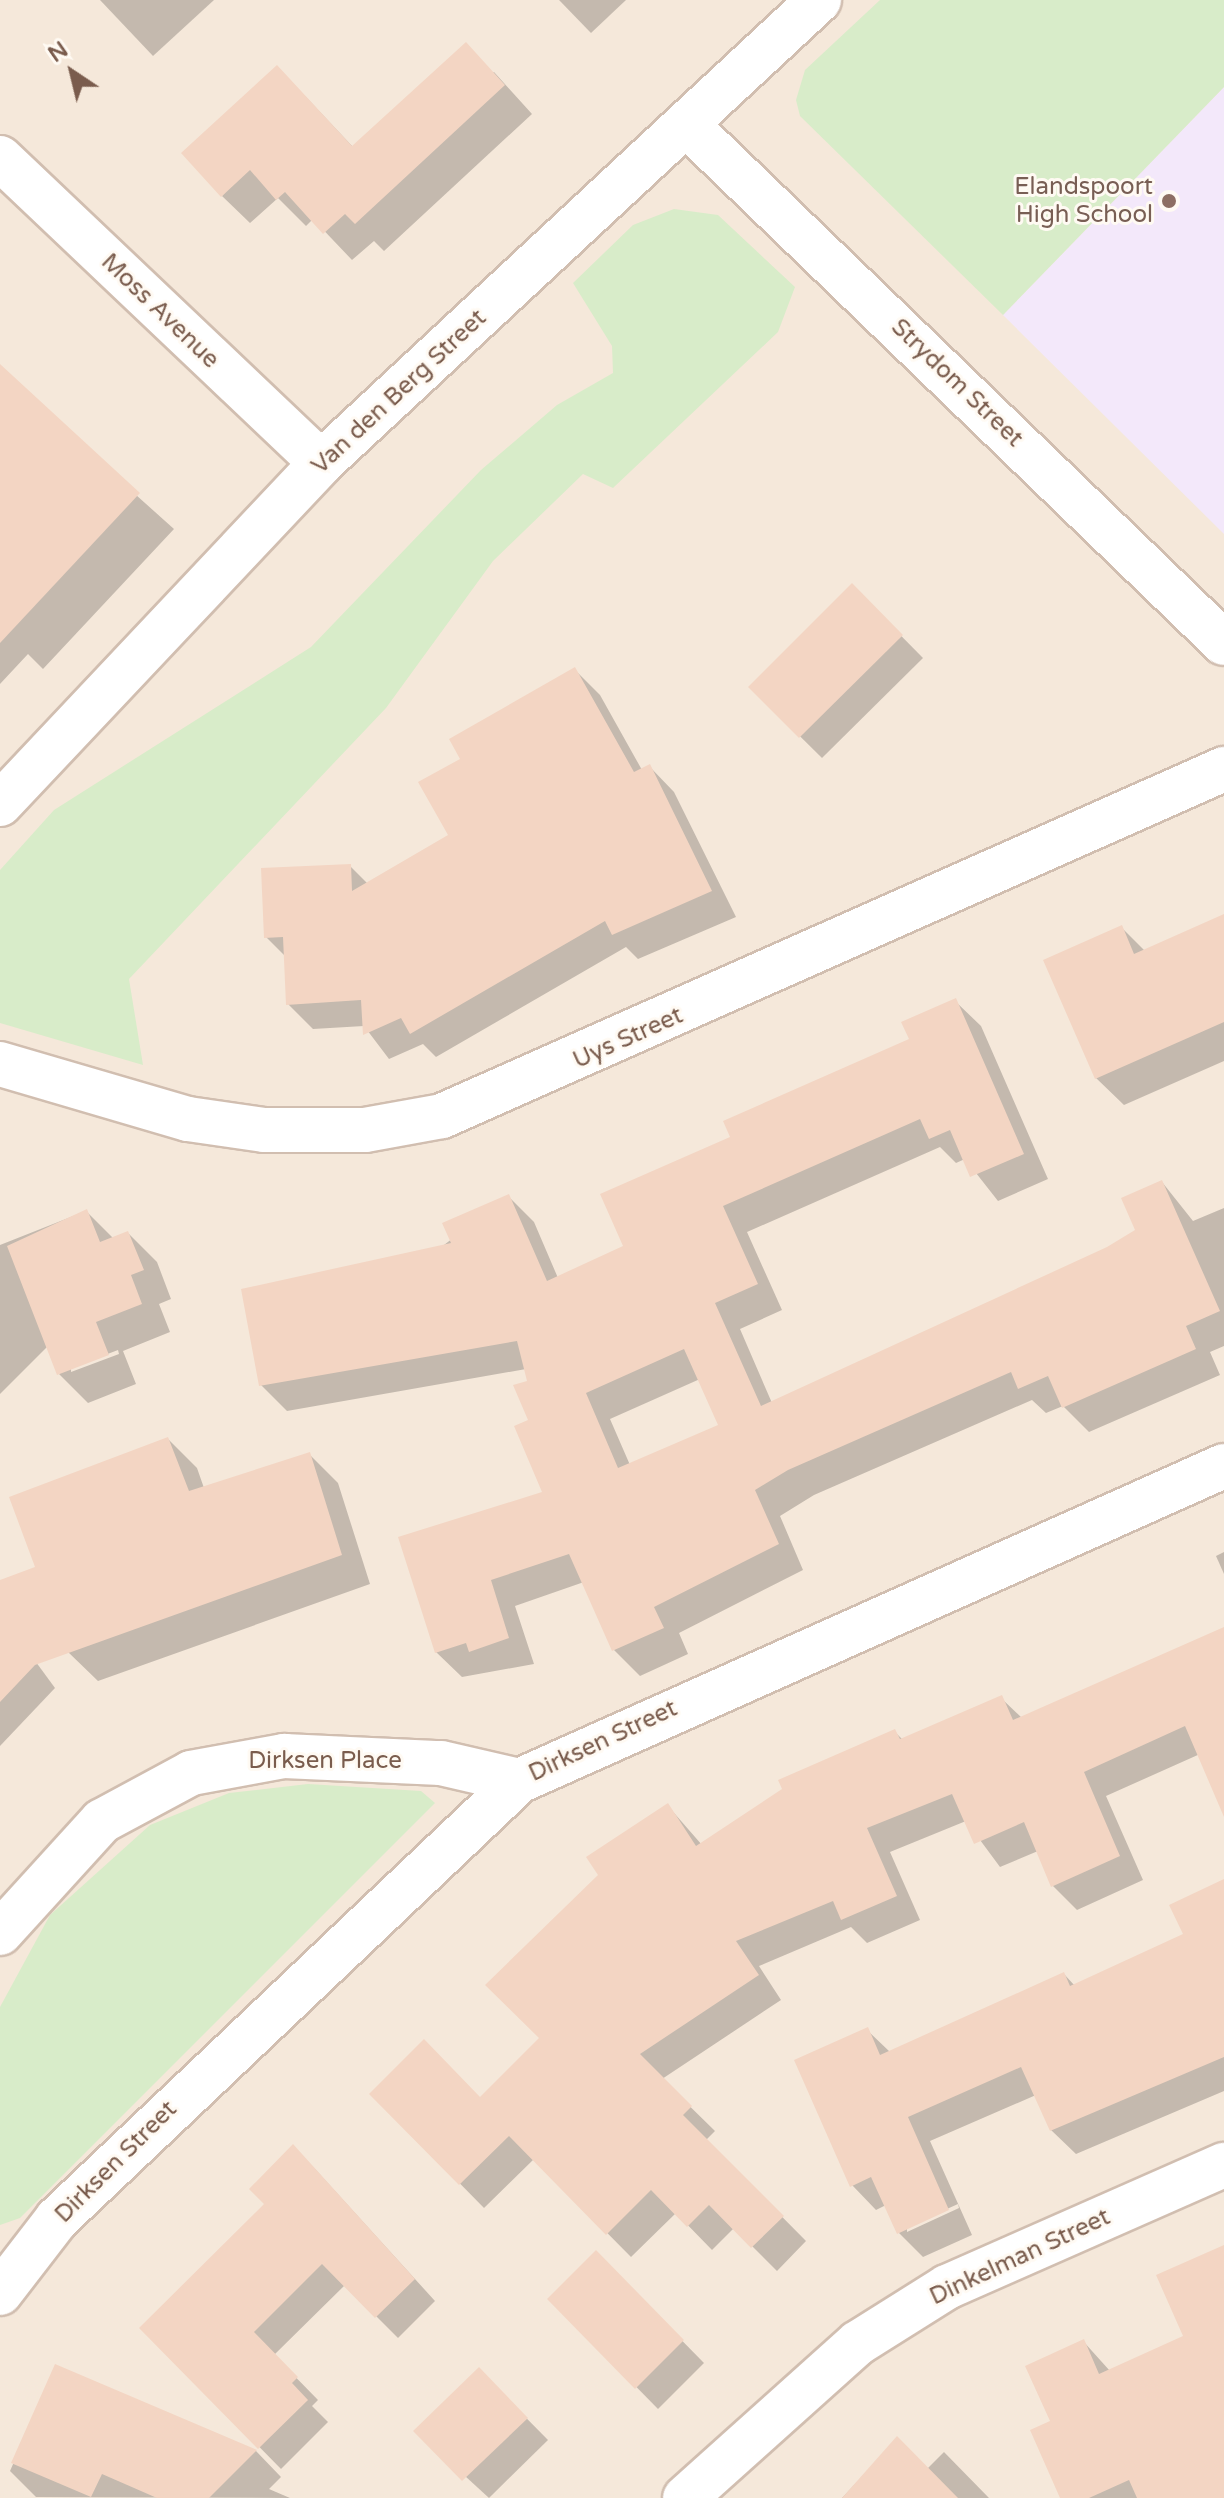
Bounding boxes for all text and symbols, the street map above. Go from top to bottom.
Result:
north arrow [32,32,112,112]
text: N [44,37,73,68]
place label: Elandspoort High School [1014,173,1153,229]
marker: Elandspoort High School [1160,192,1178,210]
street label: Moss Avenue [95,248,225,374]
street label: Van den Berg Street [306,304,492,480]
street label: Strydom Street [885,313,1029,453]
street label: Uys Street [569,1001,687,1075]
street label: Dirksen Street [524,1694,682,1788]
street label: Dirksen Place [248,1747,402,1775]
street label: Dirksen Street [49,2095,183,2229]
street label: Dinkelman Street [925,2203,1115,2311]

